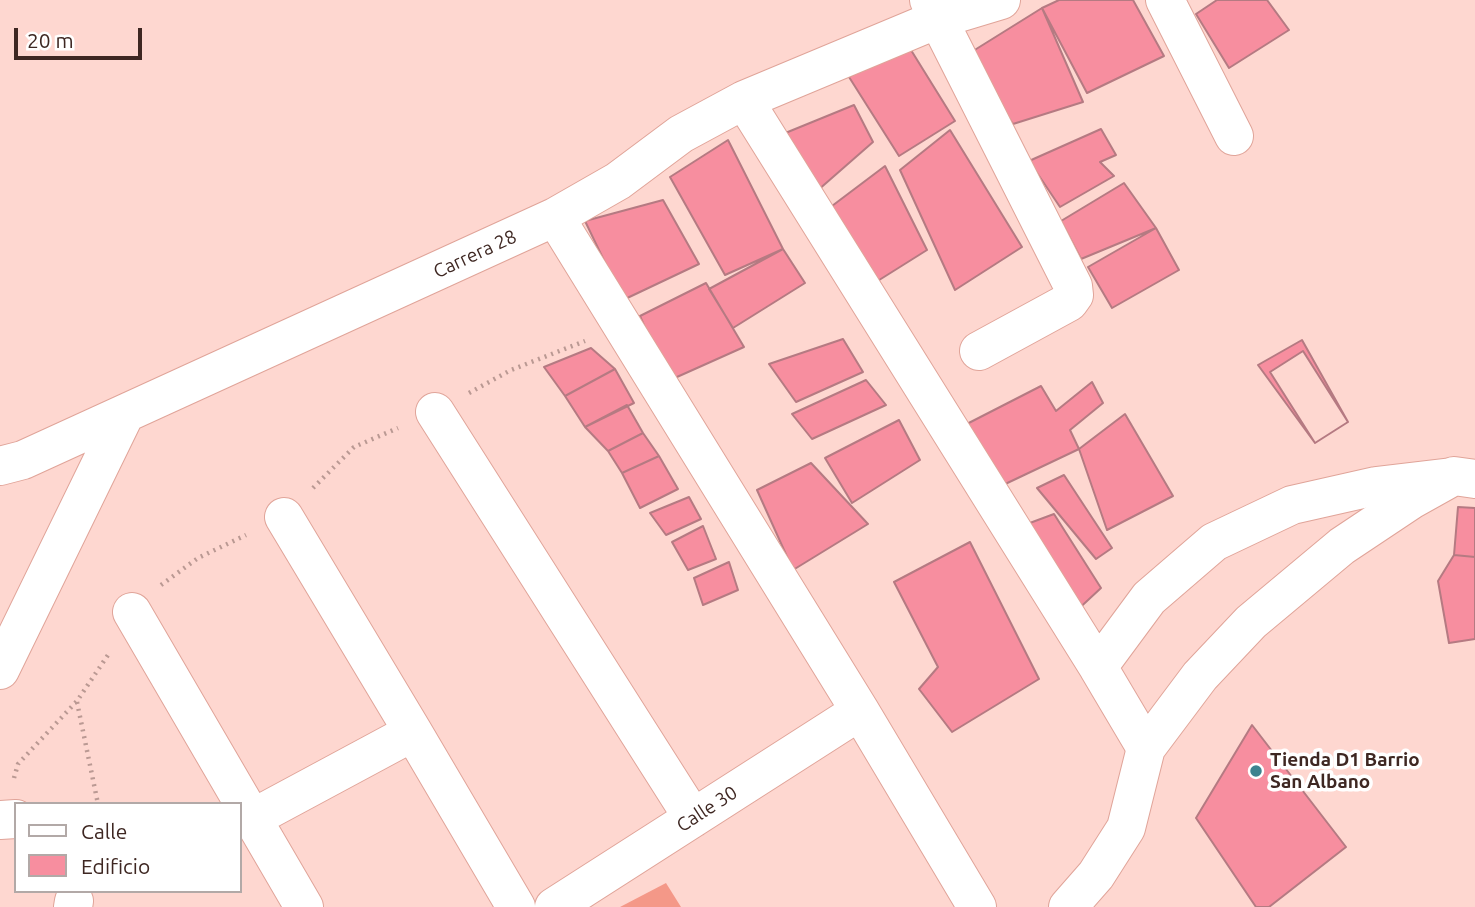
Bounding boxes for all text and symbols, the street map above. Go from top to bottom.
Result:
scale bar [18,14,145,58]
text: 20 m [27,28,74,52]
street label: Carrera 28 [430,225,520,283]
place label: Tienda D1 Barrio San Albano [1270,749,1420,793]
marker: Tienda D1 Barrio San Albano [1248,763,1264,779]
street label: Calle 30 [672,781,742,837]
legend [14,802,242,893]
text: Calle [81,819,127,843]
text: Edificio [81,854,150,878]

